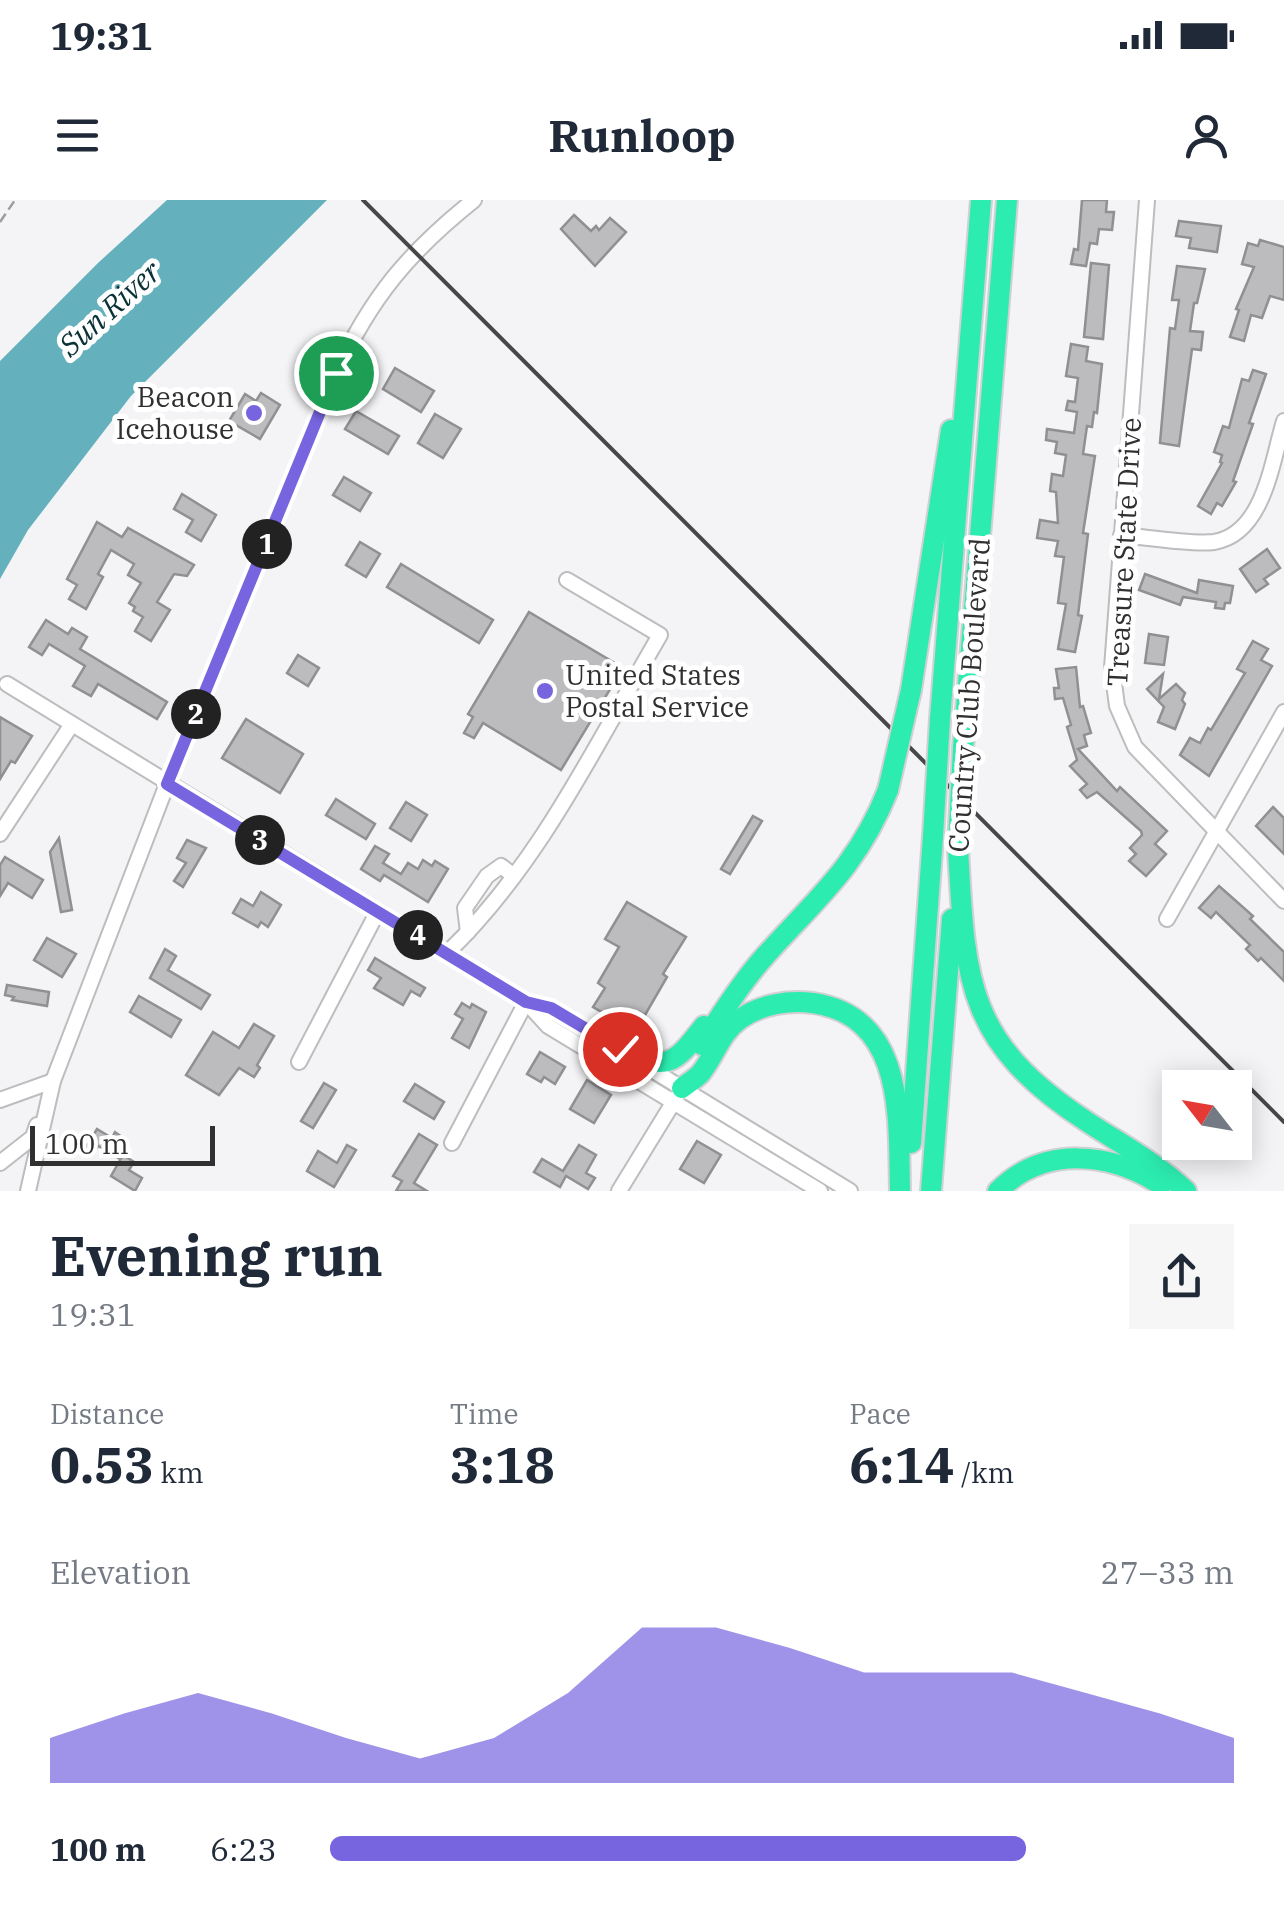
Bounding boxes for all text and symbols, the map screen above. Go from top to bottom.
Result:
text: 19:31 [50,11,153,60]
text: Runloop [548,106,736,164]
icon: menu [50,108,105,163]
icon: person [1179,108,1234,163]
water label: Sun River [49,251,169,365]
pin [294,331,379,416]
icon: arrive [309,346,364,401]
place label: Beacon Icehouse [116,378,234,447]
marker: Beacon Icehouse [243,402,265,424]
street label: Treasure State Drive [1098,417,1149,687]
pin: 1 [242,519,292,569]
text: 1 [259,525,275,562]
street label: Country Club Boulevard [939,536,998,853]
place label: United States Postal Service [565,656,749,725]
marker: United States Postal Service [534,680,556,702]
pin: 2 [171,689,221,739]
text: 2 [188,695,204,732]
pin: 3 [235,815,285,865]
text: 3 [252,821,268,858]
pin: 4 [393,910,443,960]
text: 4 [410,916,426,953]
pin [578,1007,663,1092]
icon: check [593,1022,648,1077]
north arrow [1162,1070,1252,1160]
map controls [1162,1070,1252,1160]
scale bar [30,1121,215,1166]
text: 100 m [45,1125,129,1162]
text: Evening run [50,1220,383,1291]
button: share [1129,1224,1234,1329]
text: 19:31 [50,1293,136,1335]
text: Distance [50,1395,164,1432]
text: Time [450,1395,518,1432]
text: Pace [849,1395,911,1432]
text: 0.53 [50,1432,154,1497]
text: 3:18 [450,1432,555,1497]
text: 6:14 [849,1432,954,1497]
text: km [154,1454,204,1491]
text: /km [954,1454,1014,1491]
text: Elevation [50,1551,191,1593]
text: 27–33 m [1100,1551,1234,1593]
text: 100 m [50,1828,146,1870]
text: 6:23 [210,1828,277,1870]

